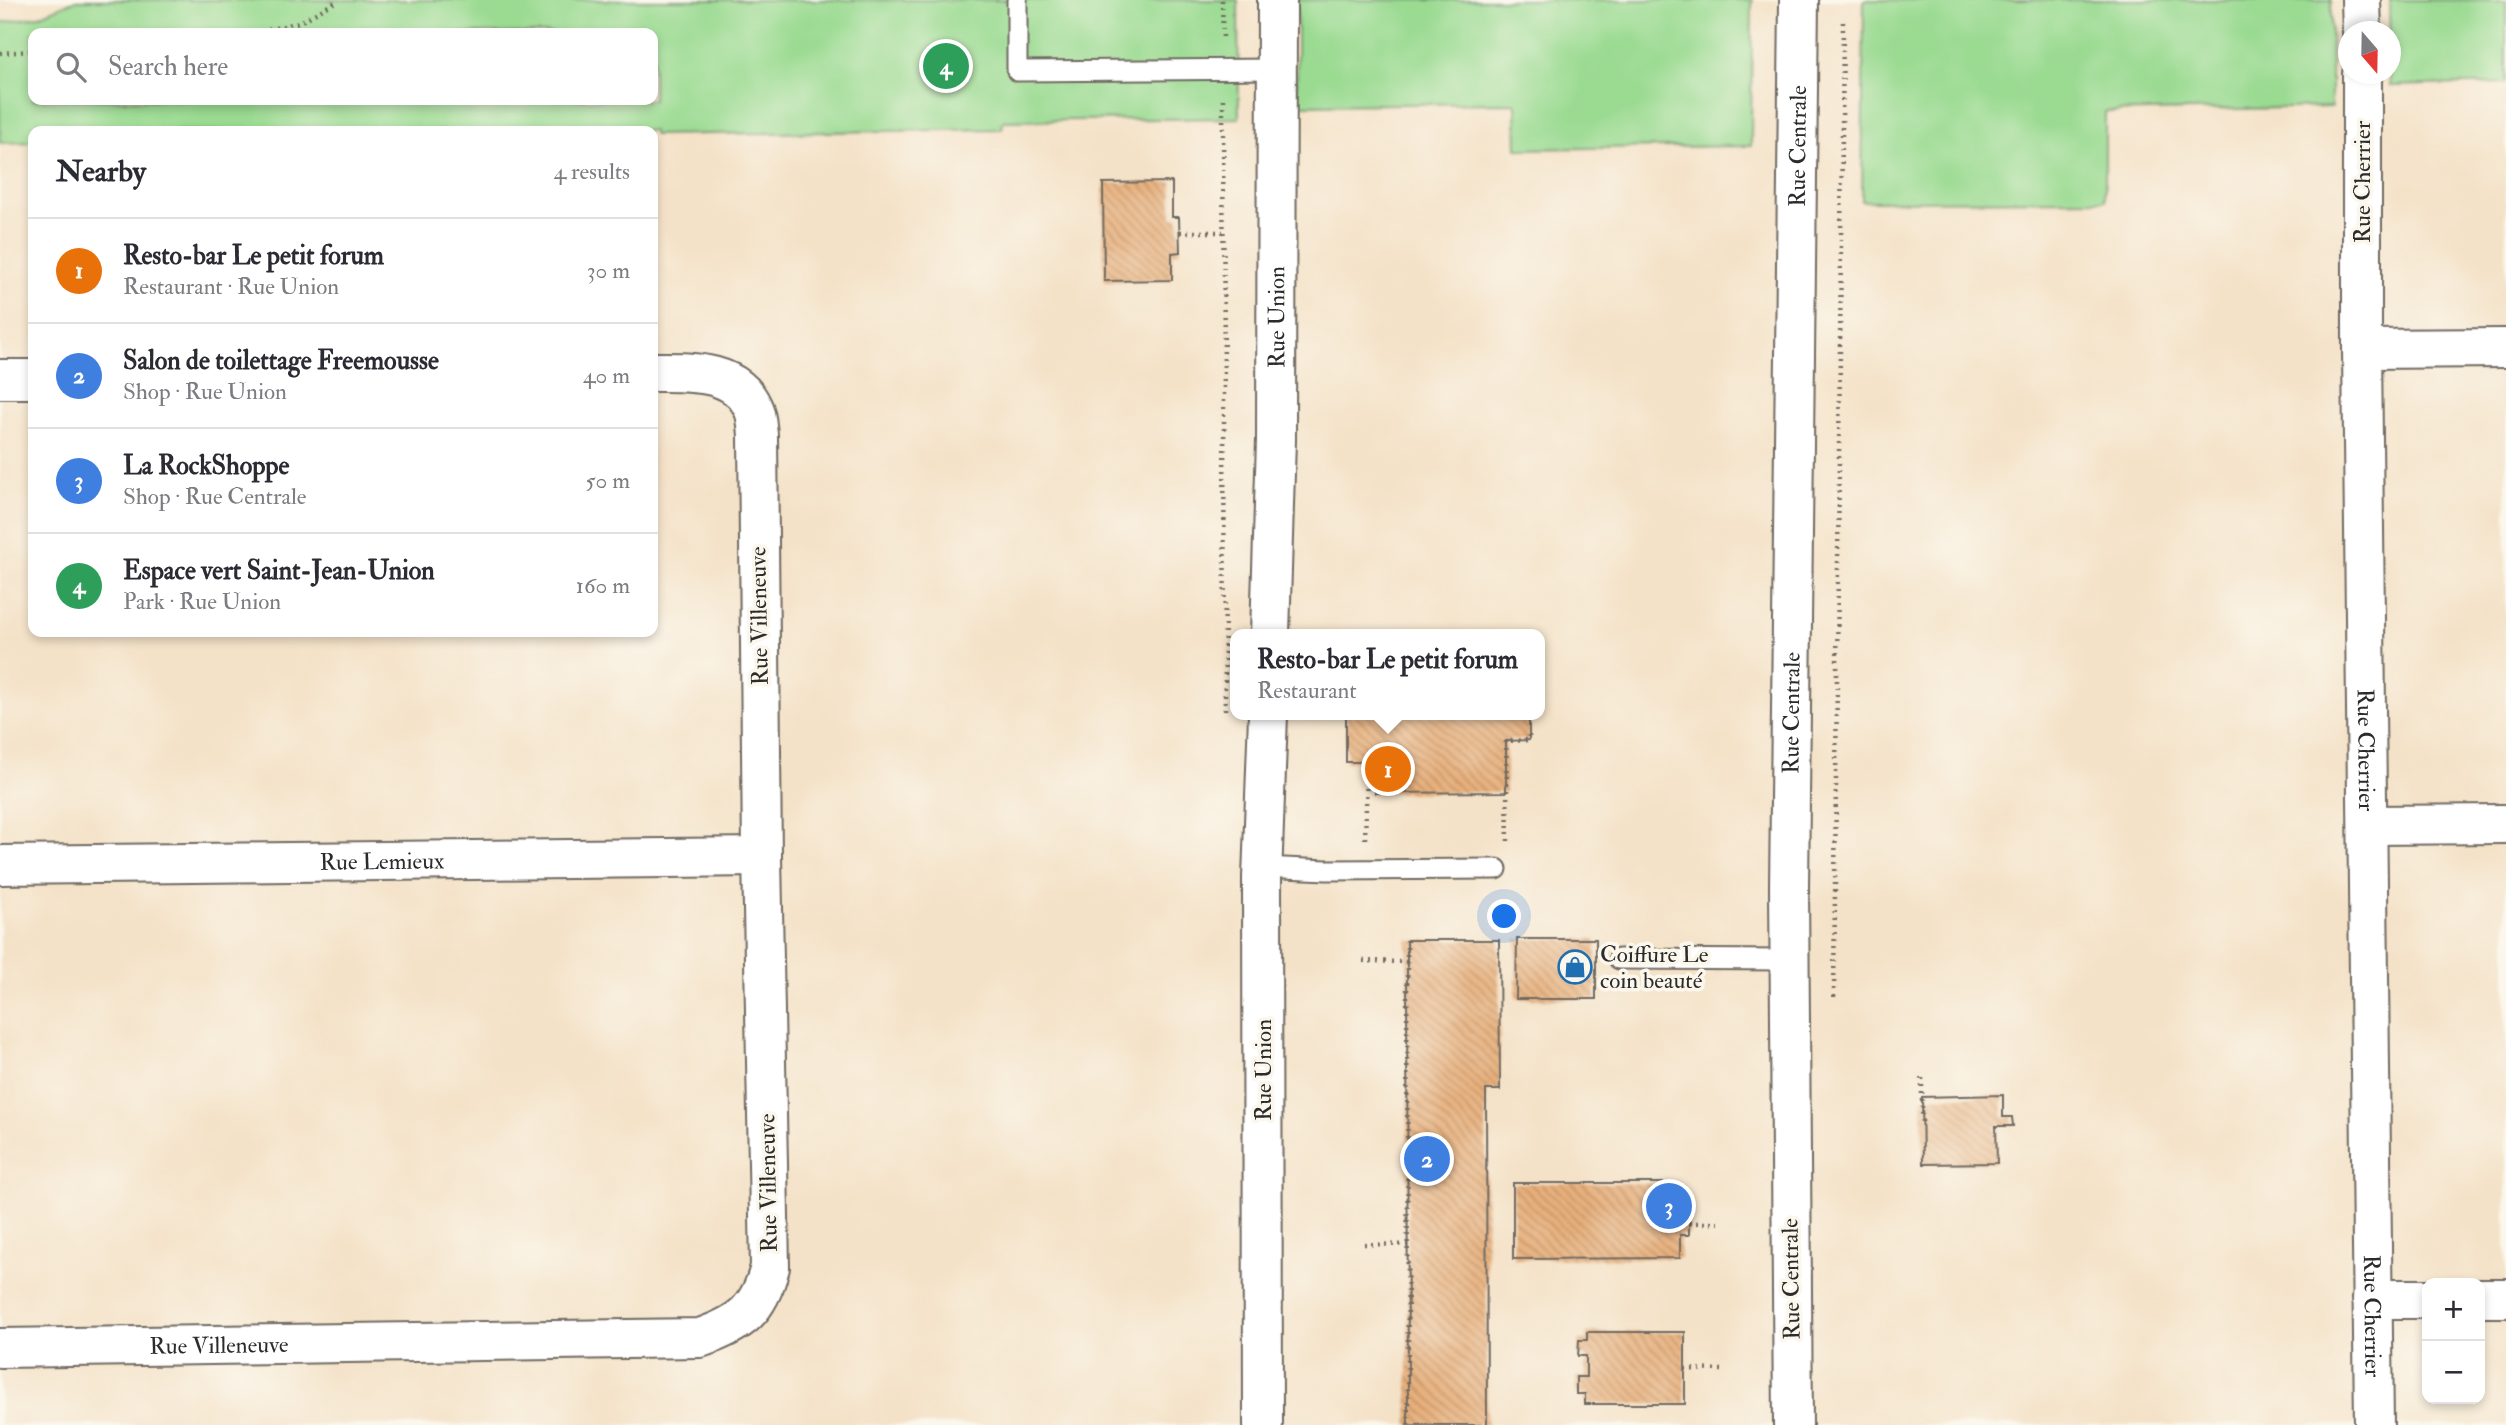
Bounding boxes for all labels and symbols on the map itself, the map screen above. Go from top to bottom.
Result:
north arrow [2338,21,2401,84]
pin: 4 [923,40,969,92]
street label: Rue Centrale [1782,85,1813,207]
street label: Rue Cherrier [2348,120,2377,243]
street label: Rue Union [1262,266,1291,368]
street label: Rue Villeneuve [743,546,775,686]
street label: Rue Centrale [1776,652,1806,774]
street label: Rue Cherrier [2351,689,2382,812]
pin: 1 [1365,743,1411,795]
street label: Rue Lemieux [320,846,444,876]
your location [1487,899,1521,933]
place label: Coiffure Le coin beauté [1600,940,1709,995]
shop icon: Coiffure Le coin beauté [1556,948,1594,986]
street label: Rue Union [1249,1019,1278,1121]
street label: Rue Villeneuve [752,1113,784,1253]
pin: 2 [1404,1133,1450,1185]
pin: 3 [1646,1180,1692,1232]
street label: Rue Centrale [1775,1218,1807,1340]
street label: Rue Cherrier [2358,1255,2388,1378]
street label: Rue Villeneuve [149,1329,289,1360]

